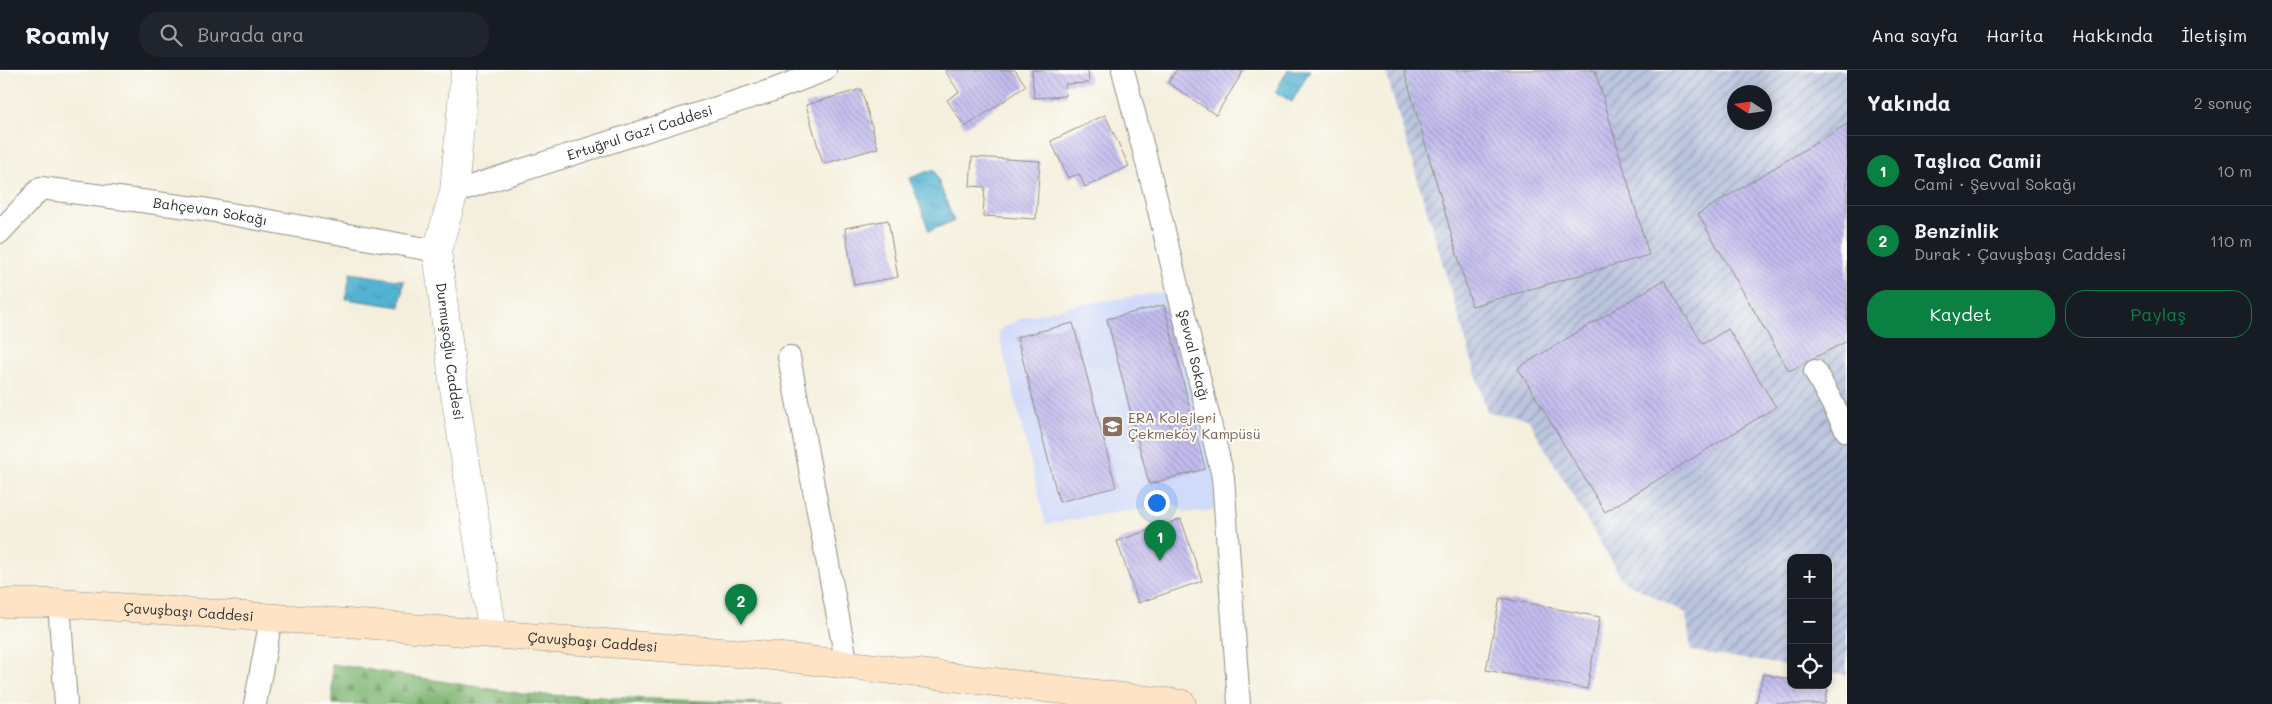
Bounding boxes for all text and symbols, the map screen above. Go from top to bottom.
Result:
search box [139,12,489,57]
text: Roamly [25,19,109,50]
icon: search [157,21,185,49]
text: Burada ara [197,22,304,47]
text: Ana sayfa [1871,23,1958,47]
text: Harita [1986,23,2044,47]
text: Hakkında [2072,23,2153,47]
text: İletişim [2181,23,2247,47]
north arrow [1727,85,1772,130]
text: Yakında [1867,89,1951,116]
text: 2 sonuç [2194,92,2252,113]
street label: Ertuğrul Gazi Caddesi [564,100,715,164]
text: Taşlıca Camii [1914,148,2042,173]
text: 1 [1879,160,1887,181]
text: 10 m [2217,160,2252,181]
text: Cami · Şevval Sokağı [1914,173,2076,194]
street label: Bahçevan Sokağı [152,193,269,229]
text: Benzinlik [1914,218,1999,243]
text: 2 [1879,230,1887,251]
text: 110 m [2210,230,2252,251]
text: Durak · Çavuşbaşı Caddesi [1914,243,2126,264]
street label: Durmuşoğlu Caddesi [432,281,469,421]
button: Kaydet [1867,290,2055,338]
button: Paylaş [2065,290,2252,338]
street label: Şevval Sokağı [1174,308,1214,403]
place label: ERA Kolejleri Çekmeköy Kampüsü [1128,408,1261,443]
school or university icon: ERA Kolejleri Çekmeköy Kampüsü [1100,414,1124,438]
your location [1144,490,1170,516]
pin: 1 [1144,520,1176,561]
map controls [1787,554,1832,689]
button: + [1787,554,1832,599]
pin: 2 [725,584,757,625]
street label: Çavuşbaşı Caddesi [123,597,254,625]
button: − [1787,599,1832,644]
street label: Çavuşbaşı Caddesi [527,627,658,656]
button: locate [1787,644,1832,689]

